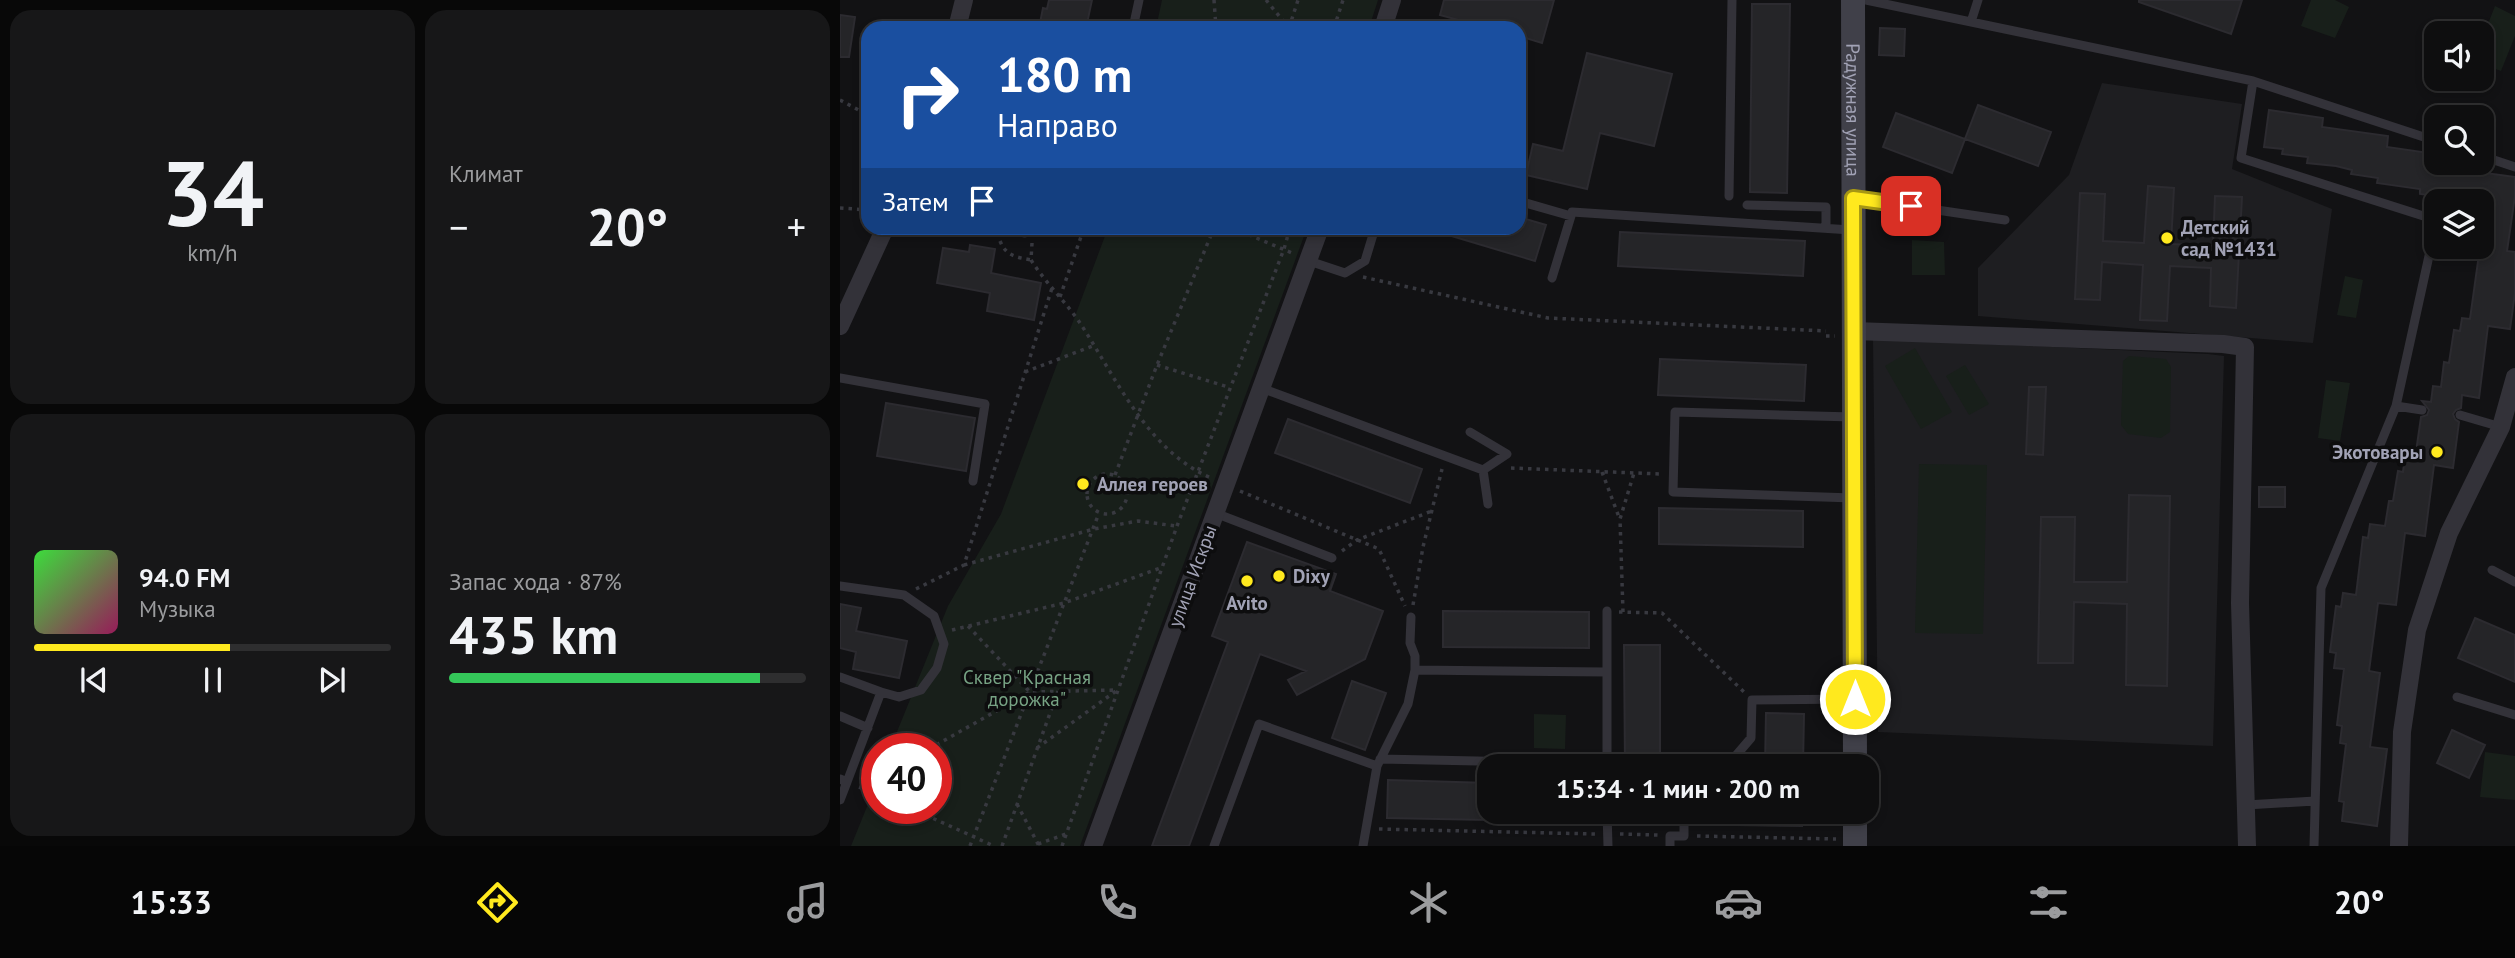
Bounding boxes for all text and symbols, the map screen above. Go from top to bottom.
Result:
map controls [2424,21,2494,259]
button: sound [2424,21,2494,91]
text: 180 m [997,42,1132,106]
street label: Радужная улица [1841,43,1865,177]
icon: right [882,49,973,140]
text: Направо [997,104,1118,146]
button: search [2424,105,2494,175]
text: 34 [161,133,264,251]
text: Климат [449,159,523,188]
pin [1881,176,1941,236]
icon: arrive [963,182,1001,220]
text: Затем [882,185,949,218]
icon: arrive [1892,187,1930,225]
button: layers [2424,189,2494,259]
text: 20° [587,193,668,260]
text: − [449,202,468,251]
text: + [787,202,806,251]
place label: Детский сад №1431 [2181,215,2277,261]
marker: Детский сад №1431 [2159,230,2175,246]
text: km/h [187,238,238,267]
place label: Экотовары [2332,440,2423,464]
marker: Экотовары [2429,444,2445,460]
place label: Аллея героев [1097,472,1208,496]
marker: Аллея героев [1075,476,1091,492]
street label: улица Искры [1162,522,1222,630]
text: 94.0 FM [139,561,230,594]
place label: Dixy [1293,564,1331,588]
text: Запас хода · 87% [449,567,622,596]
marker: Dixy [1271,568,1287,584]
marker: Avito [1239,573,1255,589]
place label: Avito [1226,591,1268,615]
text: Музыка [139,594,216,623]
text: 435 km [449,601,618,668]
icon: previous [75,661,113,699]
icon: pause [194,661,232,699]
icon: next [313,661,351,699]
position arrow [1818,662,1892,736]
park label: Сквер "Красная дорожка" [963,665,1091,711]
speed limit sign: 40 [861,733,952,824]
text: 15:34 · 1 мин · 200 m [1556,772,1800,805]
icon: directions [473,878,522,927]
icon: music [783,878,832,927]
icon: phone [1093,878,1142,927]
icon: climate [1404,878,1453,927]
icon: car [1714,878,1763,927]
icon: filters [2024,878,2073,927]
text: 15:33 [131,881,212,923]
text: 20° [2334,881,2384,923]

